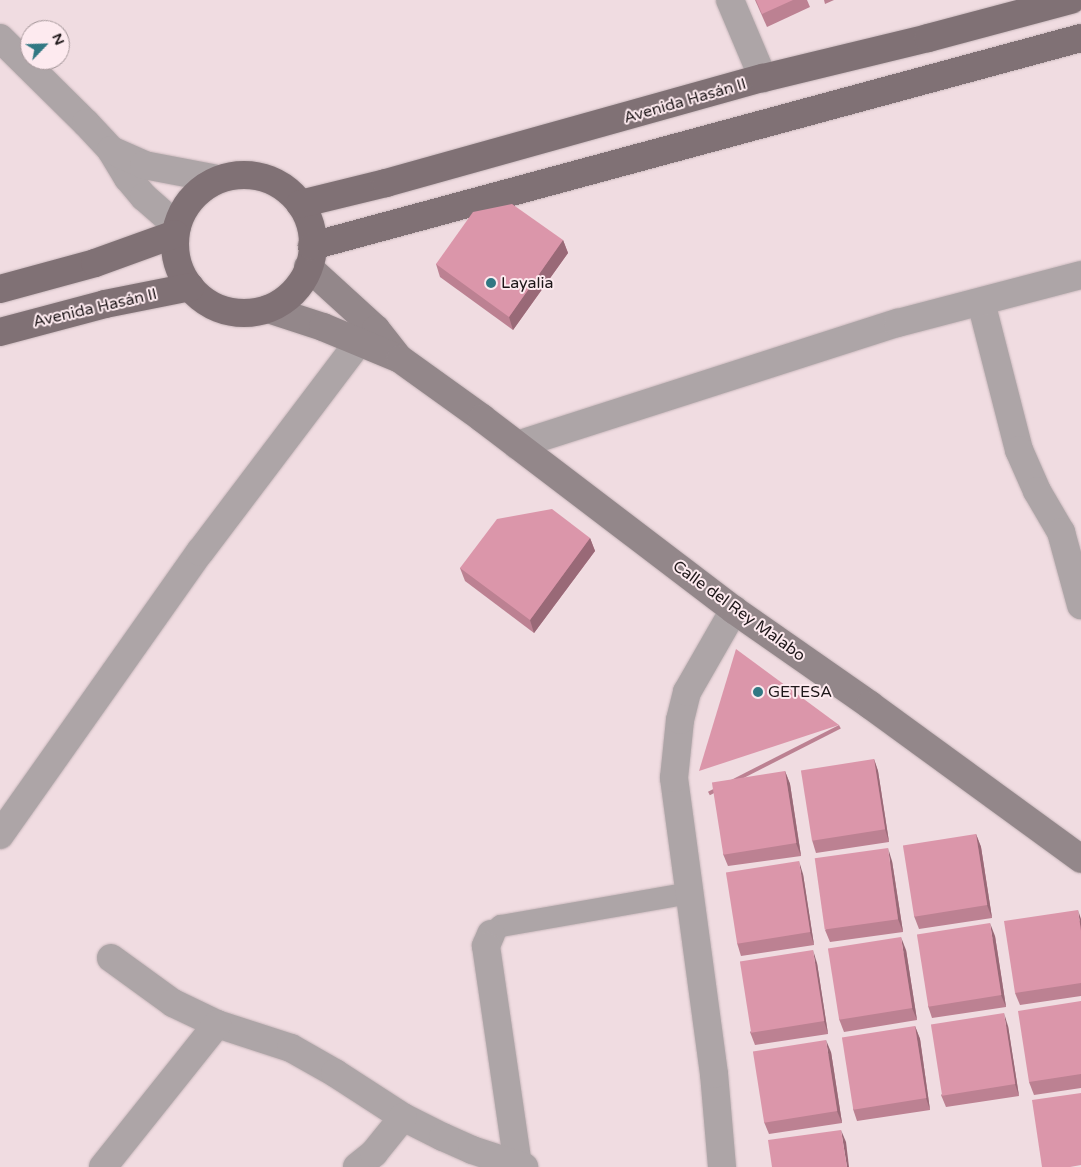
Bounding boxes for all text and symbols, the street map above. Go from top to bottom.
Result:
north arrow [20,20,70,70]
text: N [48,31,68,48]
street label: Avenida Hasán II [622,74,748,128]
place label: Layalia [501,273,554,293]
marker: Layalia [485,277,497,289]
street label: Avenida Hasán II [31,284,159,332]
street label: Calle del Rey Malabo [669,557,809,665]
place label: GETESA [768,682,832,702]
marker: GETESA [752,686,764,698]

